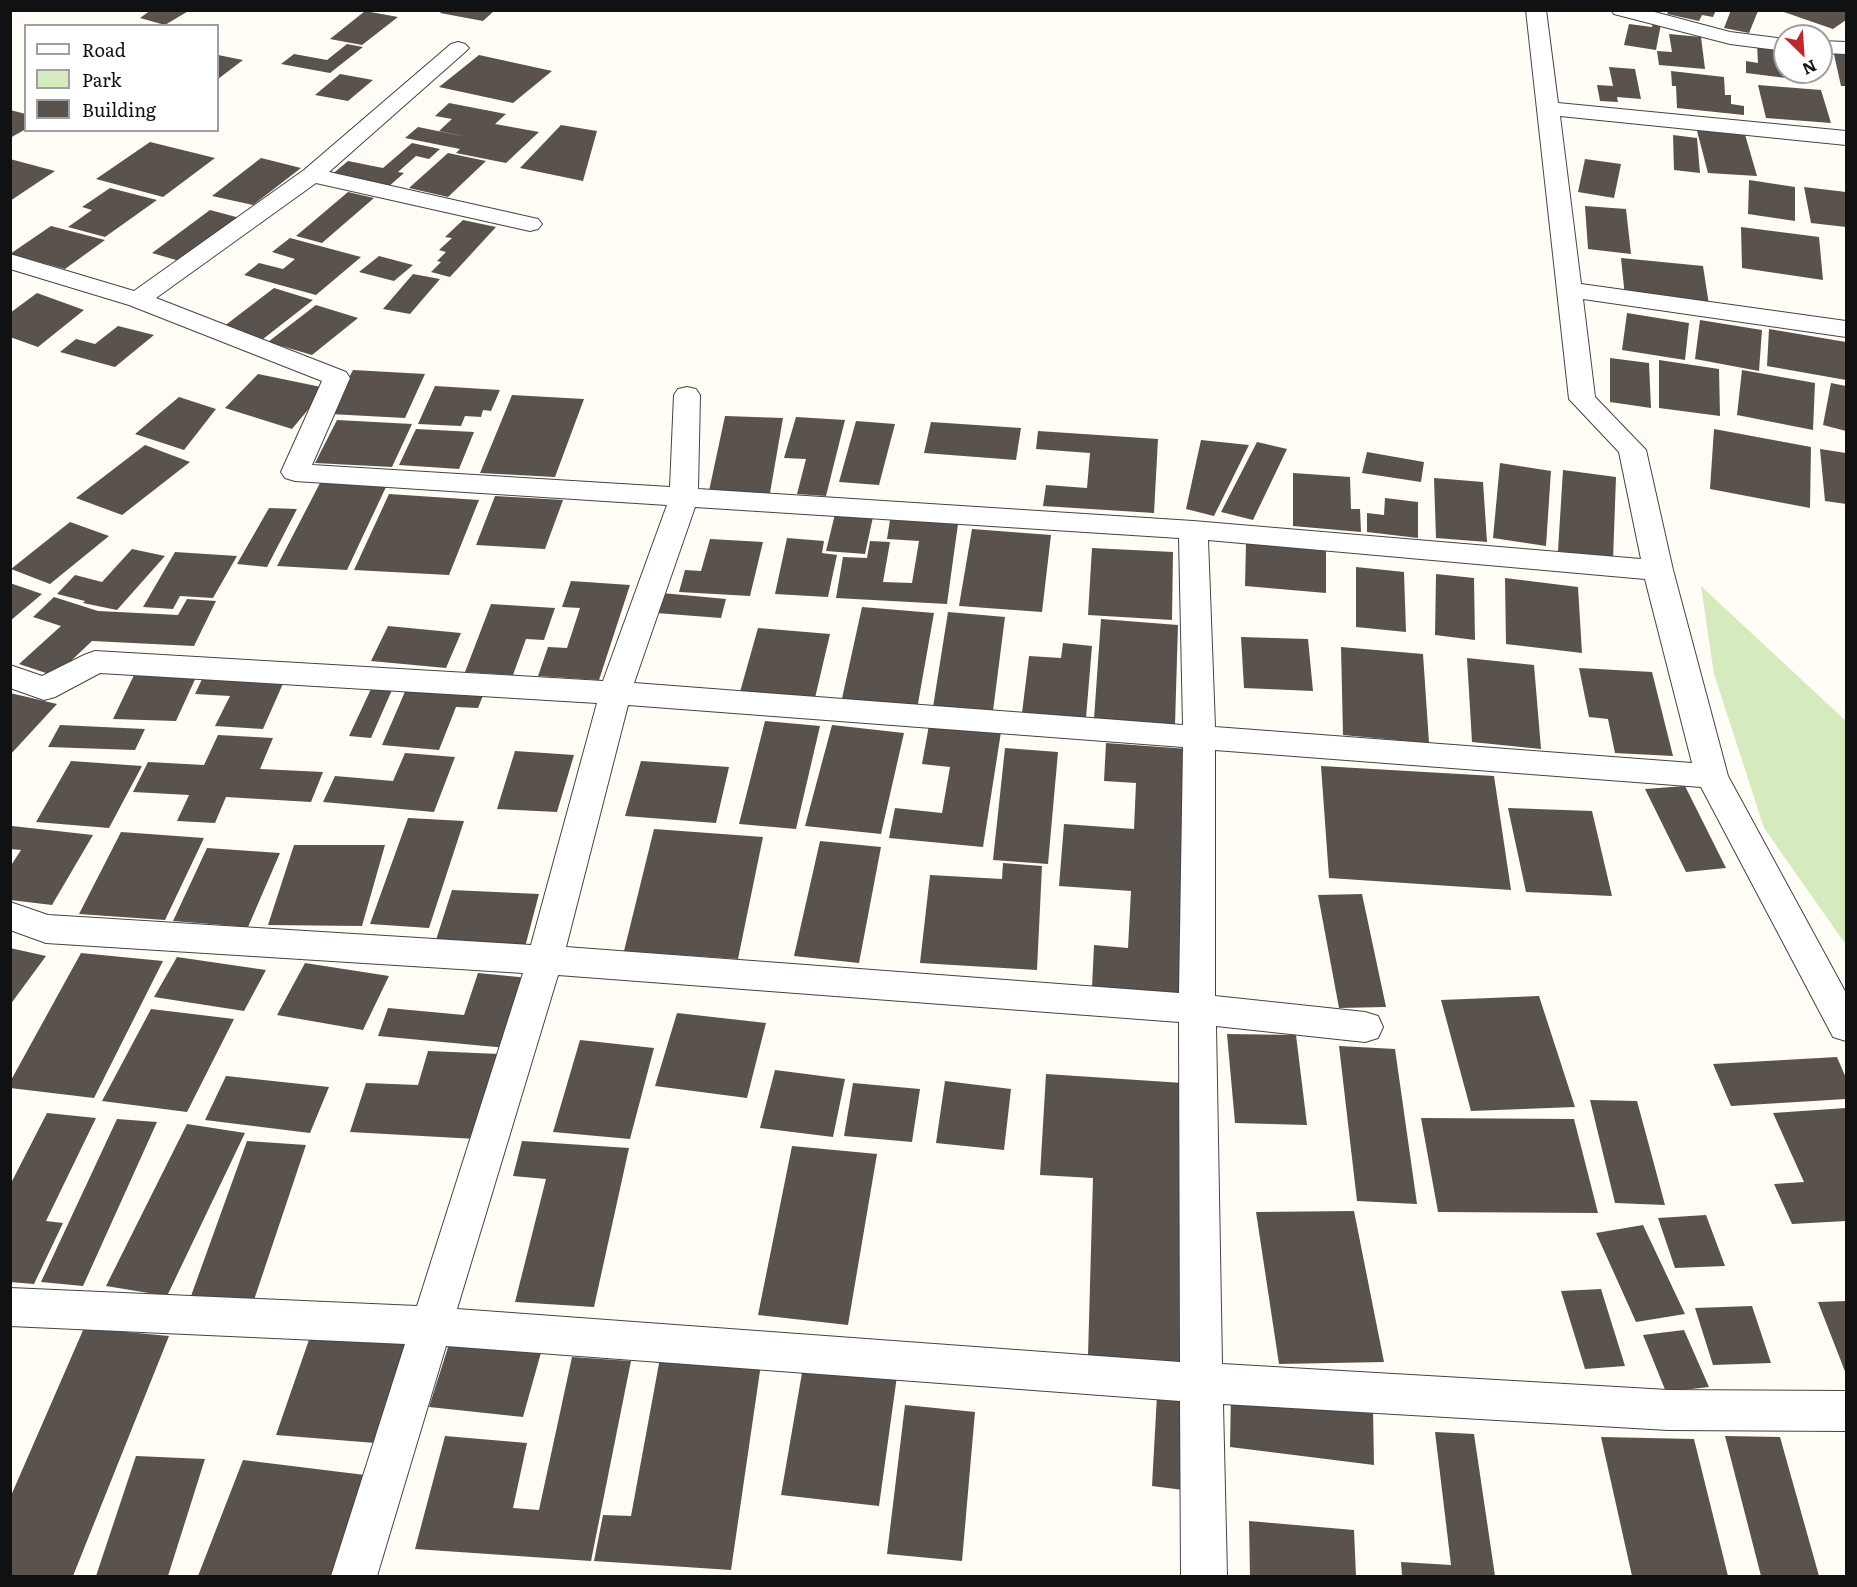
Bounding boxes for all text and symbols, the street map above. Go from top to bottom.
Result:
legend [24,24,219,132]
north arrow [1773,24,1833,84]
text: Road [82,36,126,63]
text: N [1799,55,1821,82]
text: Park [82,66,121,93]
text: Building [82,96,156,123]

